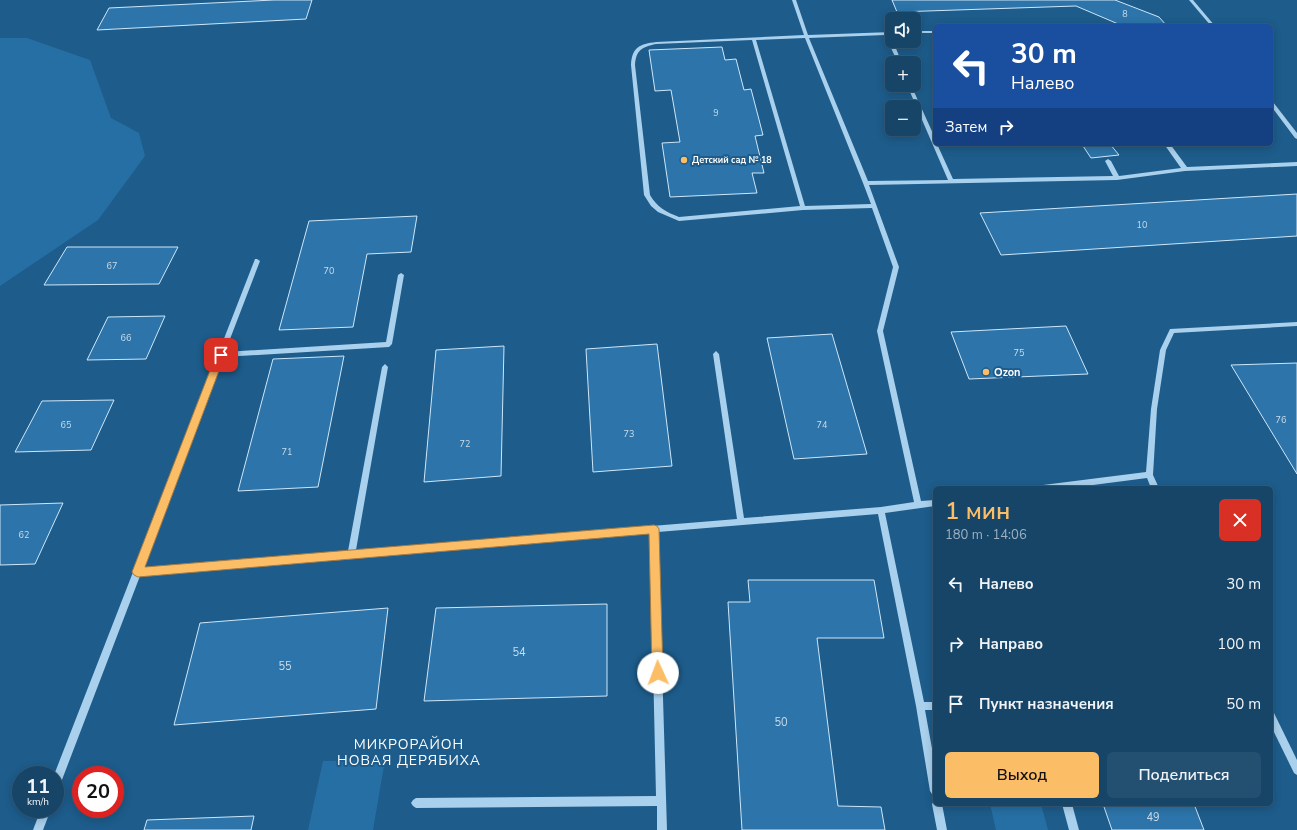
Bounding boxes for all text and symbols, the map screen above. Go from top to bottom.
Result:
house number: 8 [1122,8,1128,20]
map controls [885,12,921,136]
button: sound [885,12,921,48]
text: 30 m [1011,35,1077,73]
icon: left [945,40,997,92]
button: + [885,56,921,92]
text: Налево [1011,71,1075,95]
button: − [885,100,921,136]
house number: 9 [713,107,719,119]
icon: right [995,116,1017,138]
text: Затем [945,117,987,137]
place label: Детский сад № 18 [692,154,772,166]
marker: Детский сад № 18 [679,155,689,165]
house number: 10 [1137,219,1147,231]
house number: 67 [107,260,117,272]
house number: 70 [324,265,334,277]
house number: 66 [121,332,131,344]
pin [204,338,238,372]
icon: arrive [210,344,232,366]
house number: 75 [1014,347,1024,359]
place label: Ozon [994,365,1021,380]
marker: Ozon [981,367,991,377]
house number: 76 [1276,414,1286,426]
house number: 65 [61,419,71,431]
house number: 74 [817,419,828,431]
house number: 73 [624,428,634,440]
house number: 72 [460,438,470,450]
house number: 71 [282,446,292,458]
text: 1 мин [945,495,1010,527]
button: close [1219,499,1261,541]
text: 180 m · 14:06 [945,526,1027,544]
house number: 62 [19,529,29,541]
icon: left [945,573,967,595]
text: Налево [979,574,1034,594]
text: 30 m [1226,574,1261,594]
icon: right [945,633,967,655]
text: Направо [979,634,1043,654]
text: 100 m [1217,634,1261,654]
house number: 54 [512,645,526,660]
position arrow [637,652,679,694]
house number: 55 [278,659,292,674]
icon: arrive [945,693,967,715]
text: Пункт назначения [979,694,1114,714]
text: 50 m [1226,694,1261,714]
house number: 50 [774,715,788,730]
district label: МИКРОРАЙОН НОВАЯ ДЕРЯБИХА [337,735,481,770]
button: Выход [945,752,1099,798]
button: Поделиться [1107,752,1261,798]
speed limit sign: 20 [72,766,124,818]
text: 11 [26,773,50,800]
text: km/h [27,795,49,809]
house number: 49 [1146,810,1160,825]

